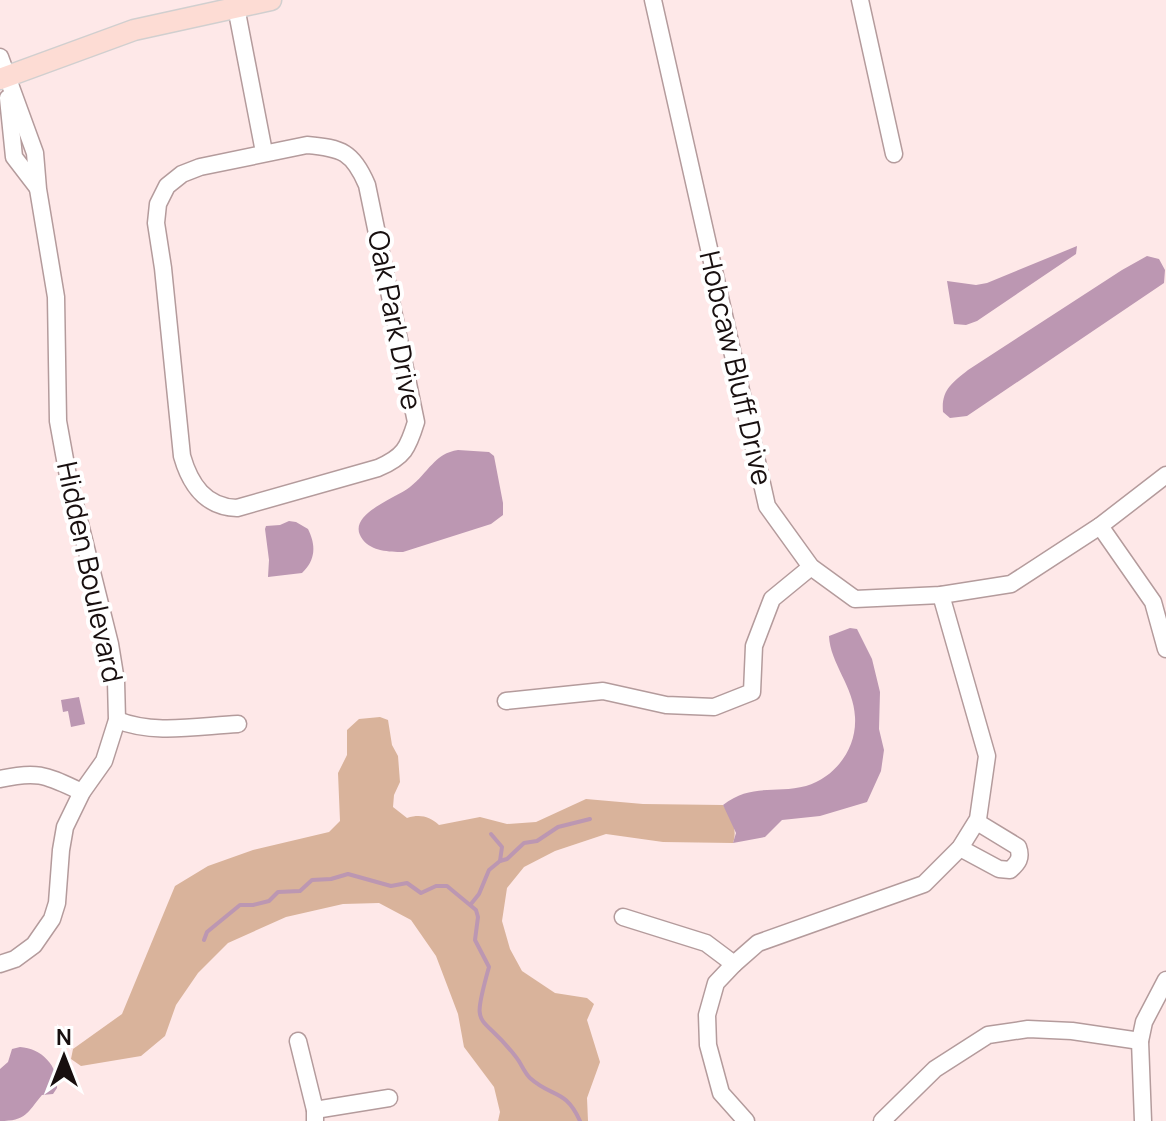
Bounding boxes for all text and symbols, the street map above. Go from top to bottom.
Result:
street label: Oak Park Drive [360,227,432,413]
street label: Hobcaw Bluff Drive [691,247,782,489]
street label: Hidden Boulevard [49,458,133,686]
north arrow [24,1017,104,1097]
text: N [56,1022,72,1052]

